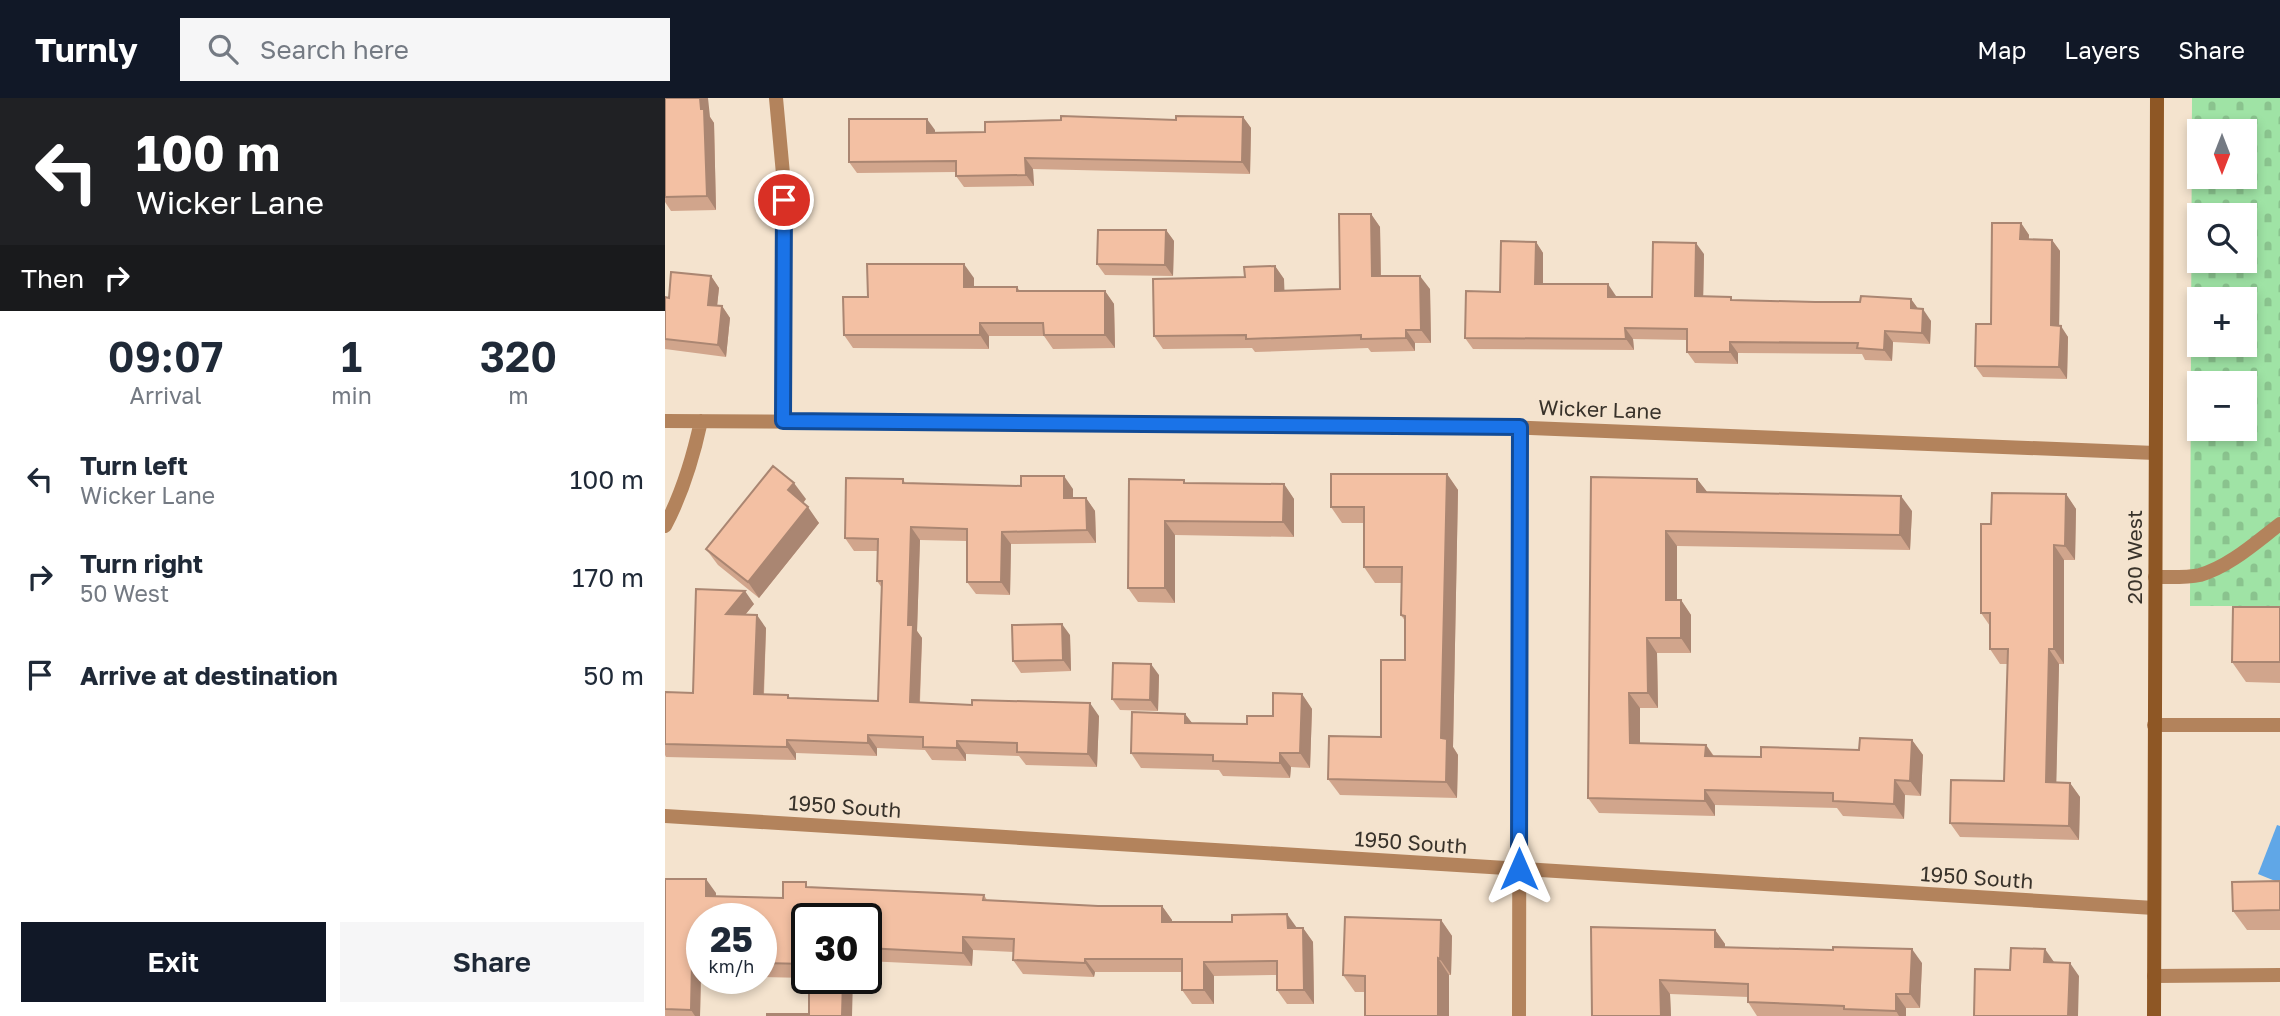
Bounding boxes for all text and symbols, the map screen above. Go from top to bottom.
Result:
search box [180,18,670,81]
text: Turnly [35,30,138,69]
icon: search [204,30,242,68]
text: Search here [260,34,409,65]
text: Map [1977,35,2026,64]
text: Layers [2064,35,2140,64]
text: Share [2178,35,2245,64]
north arrow [2187,119,2257,189]
map controls [2187,119,2257,441]
text: 100 m [136,123,280,182]
icon: left [21,126,112,217]
pin [754,170,814,230]
icon: arrive [765,181,803,219]
text: Wicker Lane [136,183,324,221]
button: search [2187,203,2257,273]
icon: right [98,259,136,297]
text: Then [21,263,84,294]
button: + [2187,287,2257,357]
text: 09:07 [108,331,223,381]
text: 1 [341,331,362,381]
text: 320 [480,331,557,381]
button: − [2187,371,2257,441]
text: Arrival [130,381,202,409]
text: min [331,381,372,409]
text: m [508,381,529,409]
street label: Wicker Lane [1538,394,1662,424]
text: Turn left [80,450,188,481]
icon: left [21,460,59,498]
text: 100 m [570,464,644,495]
text: Wicker Lane [80,481,215,509]
street label: 200 West [2121,510,2147,604]
text: Turn right [80,548,203,579]
icon: right [21,558,59,596]
text: 170 m [572,562,644,593]
text: 50 West [80,579,169,607]
icon: arrive [21,656,59,694]
text: Arrive at destination [80,660,338,691]
text: 50 m [583,660,644,691]
street label: 1950 South [788,789,902,823]
street label: 1950 South [1354,825,1468,859]
position arrow [1482,832,1556,906]
street label: 1950 South [1920,860,2034,894]
speed limit sign: 30 [791,903,882,994]
text: 25 [710,918,753,960]
button: Exit [21,922,326,1002]
button: Share [340,922,644,1002]
text: km/h [709,955,754,977]

